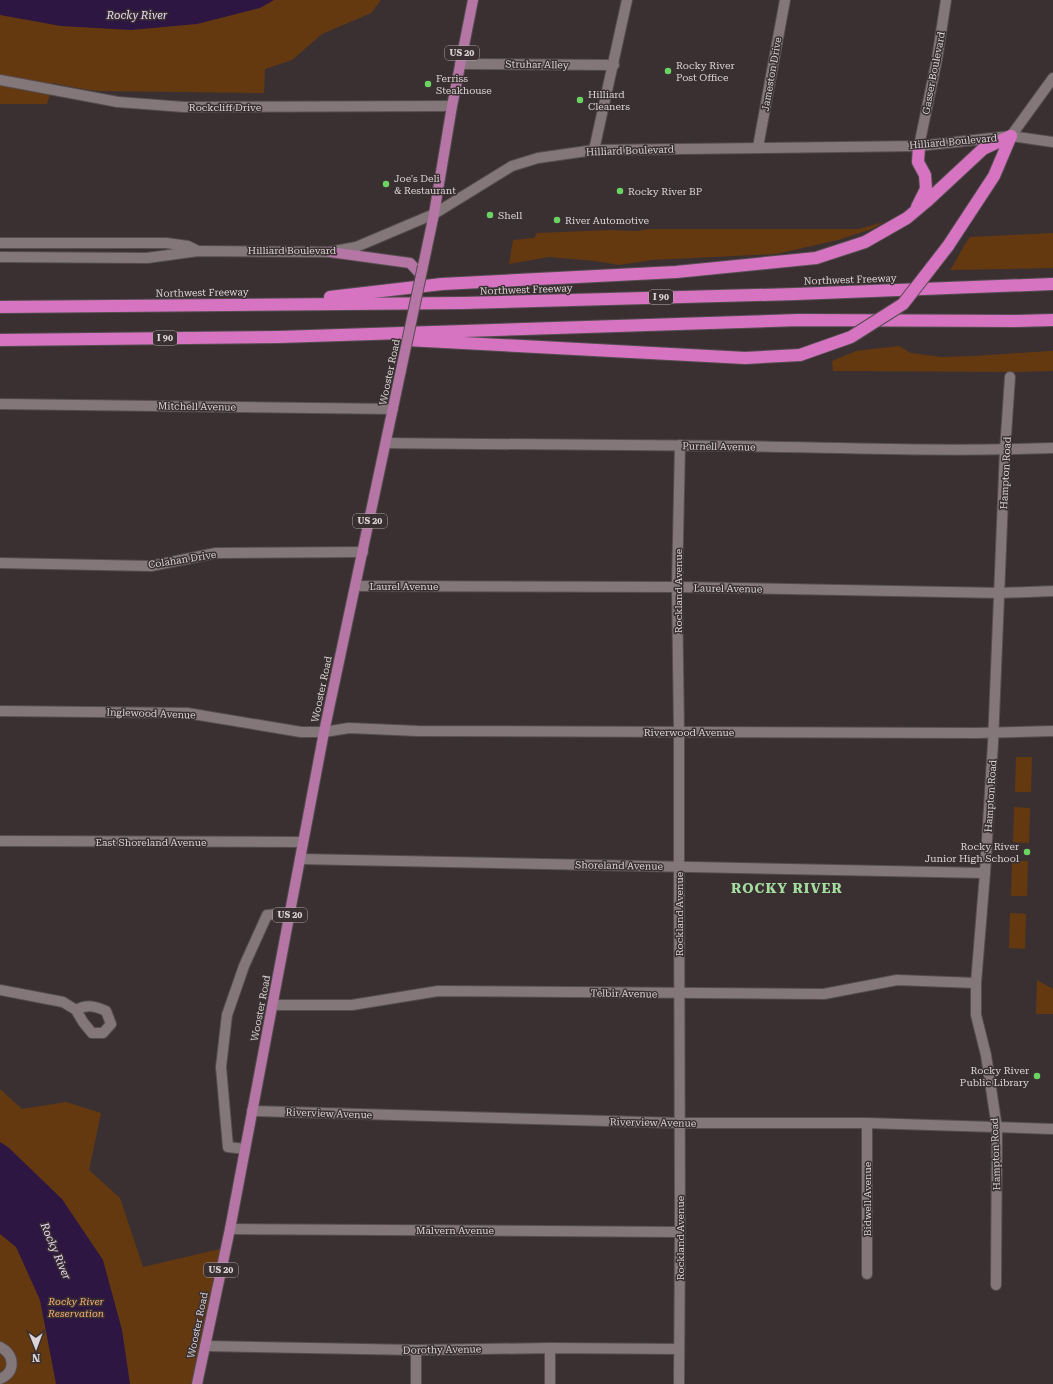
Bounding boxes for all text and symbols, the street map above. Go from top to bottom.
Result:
water label: Rocky River [106,9,168,22]
street label: Gasser Boulevard [920,30,947,115]
street label: Jameston Drive [760,36,784,112]
road number: US 20 [445,46,479,60]
street label: Struhar Alley [505,58,569,71]
place label: Rocky River Post Office [676,60,735,83]
marker: Rocky River Post Office [663,66,673,76]
place label: Ferriss Steakhouse [436,73,492,96]
marker: Ferriss Steakhouse [423,79,433,89]
place label: Hilliard Cleaners [588,89,630,112]
marker: Hilliard Cleaners [575,95,585,105]
street label: Rockcliff Drive [189,102,262,113]
street label: Hilliard Boulevard [909,132,998,151]
street label: Hilliard Boulevard [586,143,675,158]
place label: Joe's Deli & Restaurant [394,173,456,196]
marker: Joe's Deli & Restaurant [381,179,391,189]
marker: Rocky River BP [615,186,625,196]
place label: Rocky River BP [628,186,703,197]
marker: Shell [485,210,495,220]
place label: Shell [498,210,522,221]
marker: River Automotive [552,215,562,225]
place label: River Automotive [565,215,650,226]
street label: Hilliard Boulevard [248,245,337,256]
street label: Northwest Freeway [803,272,897,287]
street label: Northwest Freeway [479,282,573,297]
street label: Northwest Freeway [155,286,249,299]
road number: I 90 [649,290,673,304]
road number: I 90 [153,331,177,345]
street label: Wooster Road [377,338,402,406]
street label: Mitchell Avenue [158,400,237,413]
street label: Hampton Road [998,436,1013,510]
street label: Purnell Avenue [682,440,756,453]
road number: US 20 [353,514,387,528]
street label: Rockland Avenue [673,548,684,633]
street label: Colahan Drive [147,549,217,570]
street label: Laurel Avenue [370,581,439,592]
street label: Laurel Avenue [694,582,763,595]
street label: Wooster Road [309,655,334,723]
street label: Inglewood Avenue [106,706,196,721]
street label: Riverwood Avenue [644,727,735,738]
street label: Hampton Road [982,759,999,833]
street label: East Shoreland Avenue [96,837,207,848]
place label: Rocky River Junior High School [925,841,1019,864]
marker: Rocky River Junior High School [1022,847,1032,857]
street label: Shoreland Avenue [575,859,664,872]
street label: Rockland Avenue [674,871,685,956]
district label: ROCKY RIVER [731,880,843,896]
road number: US 20 [273,908,307,922]
street label: Wooster Road [249,974,272,1042]
street label: Telbir Avenue [591,987,658,1000]
place label: Rocky River Public Library [960,1065,1029,1088]
marker: Rocky River Public Library [1032,1071,1042,1081]
street label: Riverview Avenue [286,1106,373,1121]
street label: Riverview Avenue [610,1116,697,1129]
street label: Hampton Road [989,1117,1002,1190]
street label: Bidwell Avenue [862,1161,873,1236]
street label: Rockland Avenue [675,1195,686,1280]
water label: Rocky River [37,1220,74,1282]
street label: Malvern Avenue [416,1225,494,1236]
road number: US 20 [204,1263,238,1277]
street label: Wooster Road [185,1291,210,1359]
park label: Rocky River Reservation [47,1296,104,1319]
north arrow [16,1328,56,1368]
street label: Dorothy Avenue [403,1343,482,1356]
text: N [31,1351,41,1364]

